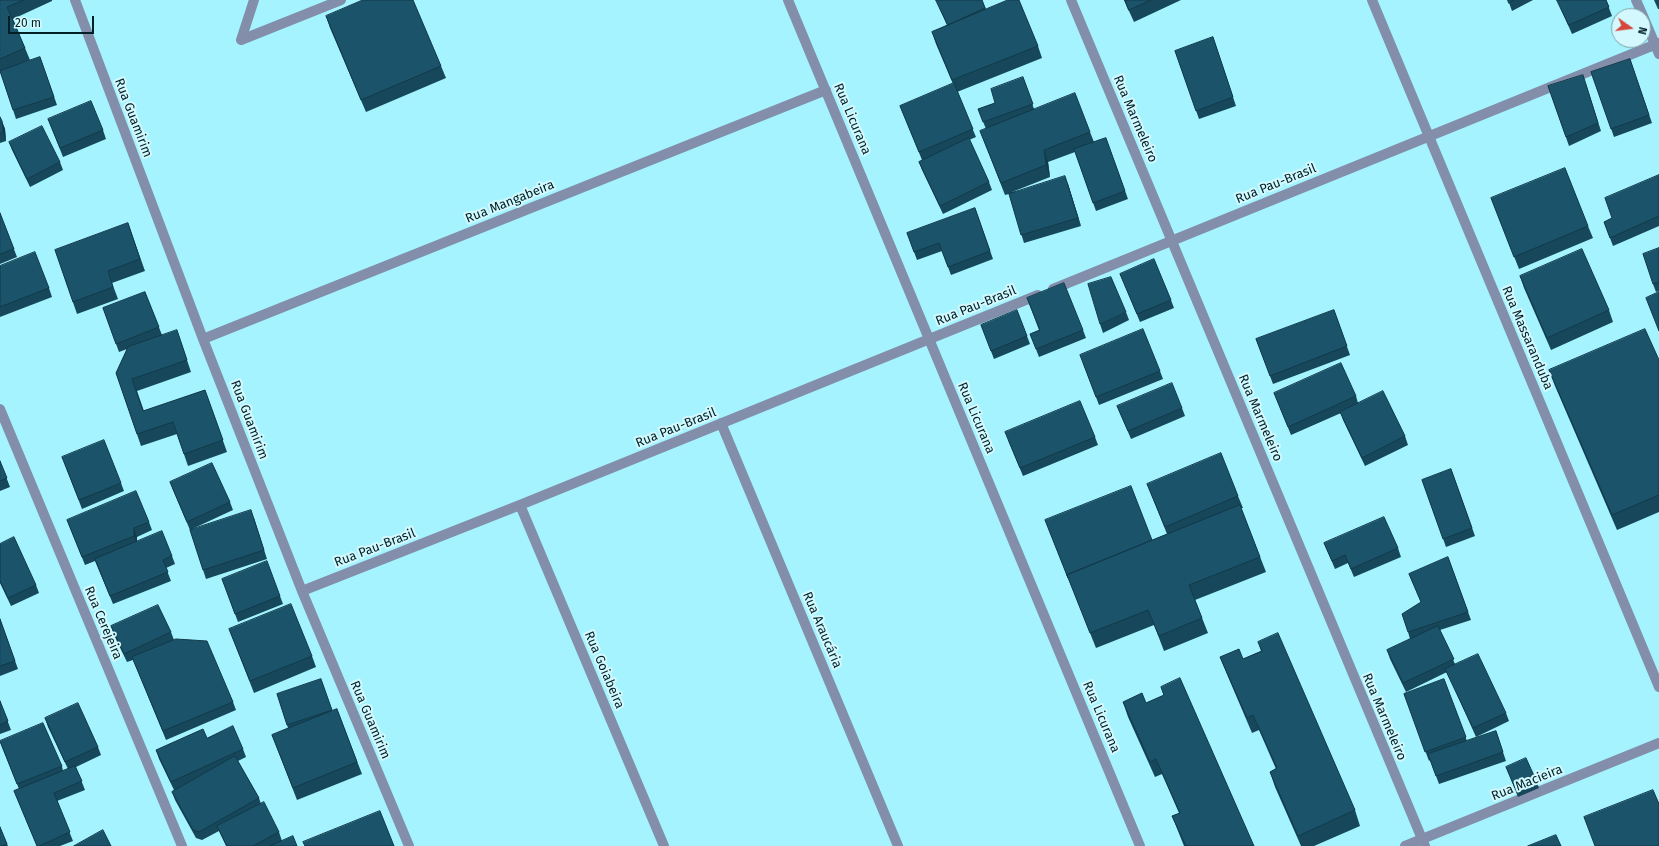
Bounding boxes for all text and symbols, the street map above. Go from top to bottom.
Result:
scale bar [10,8,96,34]
north arrow [1611,8,1651,48]
text: 20 m [15,16,41,30]
text: N [1635,26,1649,36]
street label: Rua Marmeleiro [1110,73,1160,165]
street label: Rua Guamirim [111,76,155,160]
street label: Rua Licurana [830,81,874,157]
street label: Rua Pau-Brasil [1233,161,1319,207]
street label: Rua Mangabeira [463,177,557,227]
street label: Rua Pau-Brasil [933,283,1019,329]
street label: Rua Massaranduba [1498,284,1556,392]
street label: Rua Marmeleiro [1235,372,1285,464]
street label: Rua Guamirim [227,378,271,462]
street label: Rua Licurana [954,380,998,456]
street label: Rua Pau-Brasil [633,405,719,451]
street label: Rua Pau-Brasil [332,525,418,571]
street label: Rua Cerejeira [81,584,125,662]
street label: Rua Araucária [799,589,845,671]
street label: Rua Goiabeira [581,629,627,711]
street label: Rua Marmeleiro [1359,671,1409,763]
street label: Rua Guamirim [347,679,393,761]
street label: Rua Licurana [1079,679,1123,755]
street label: Rua Macieira [1489,762,1565,804]

